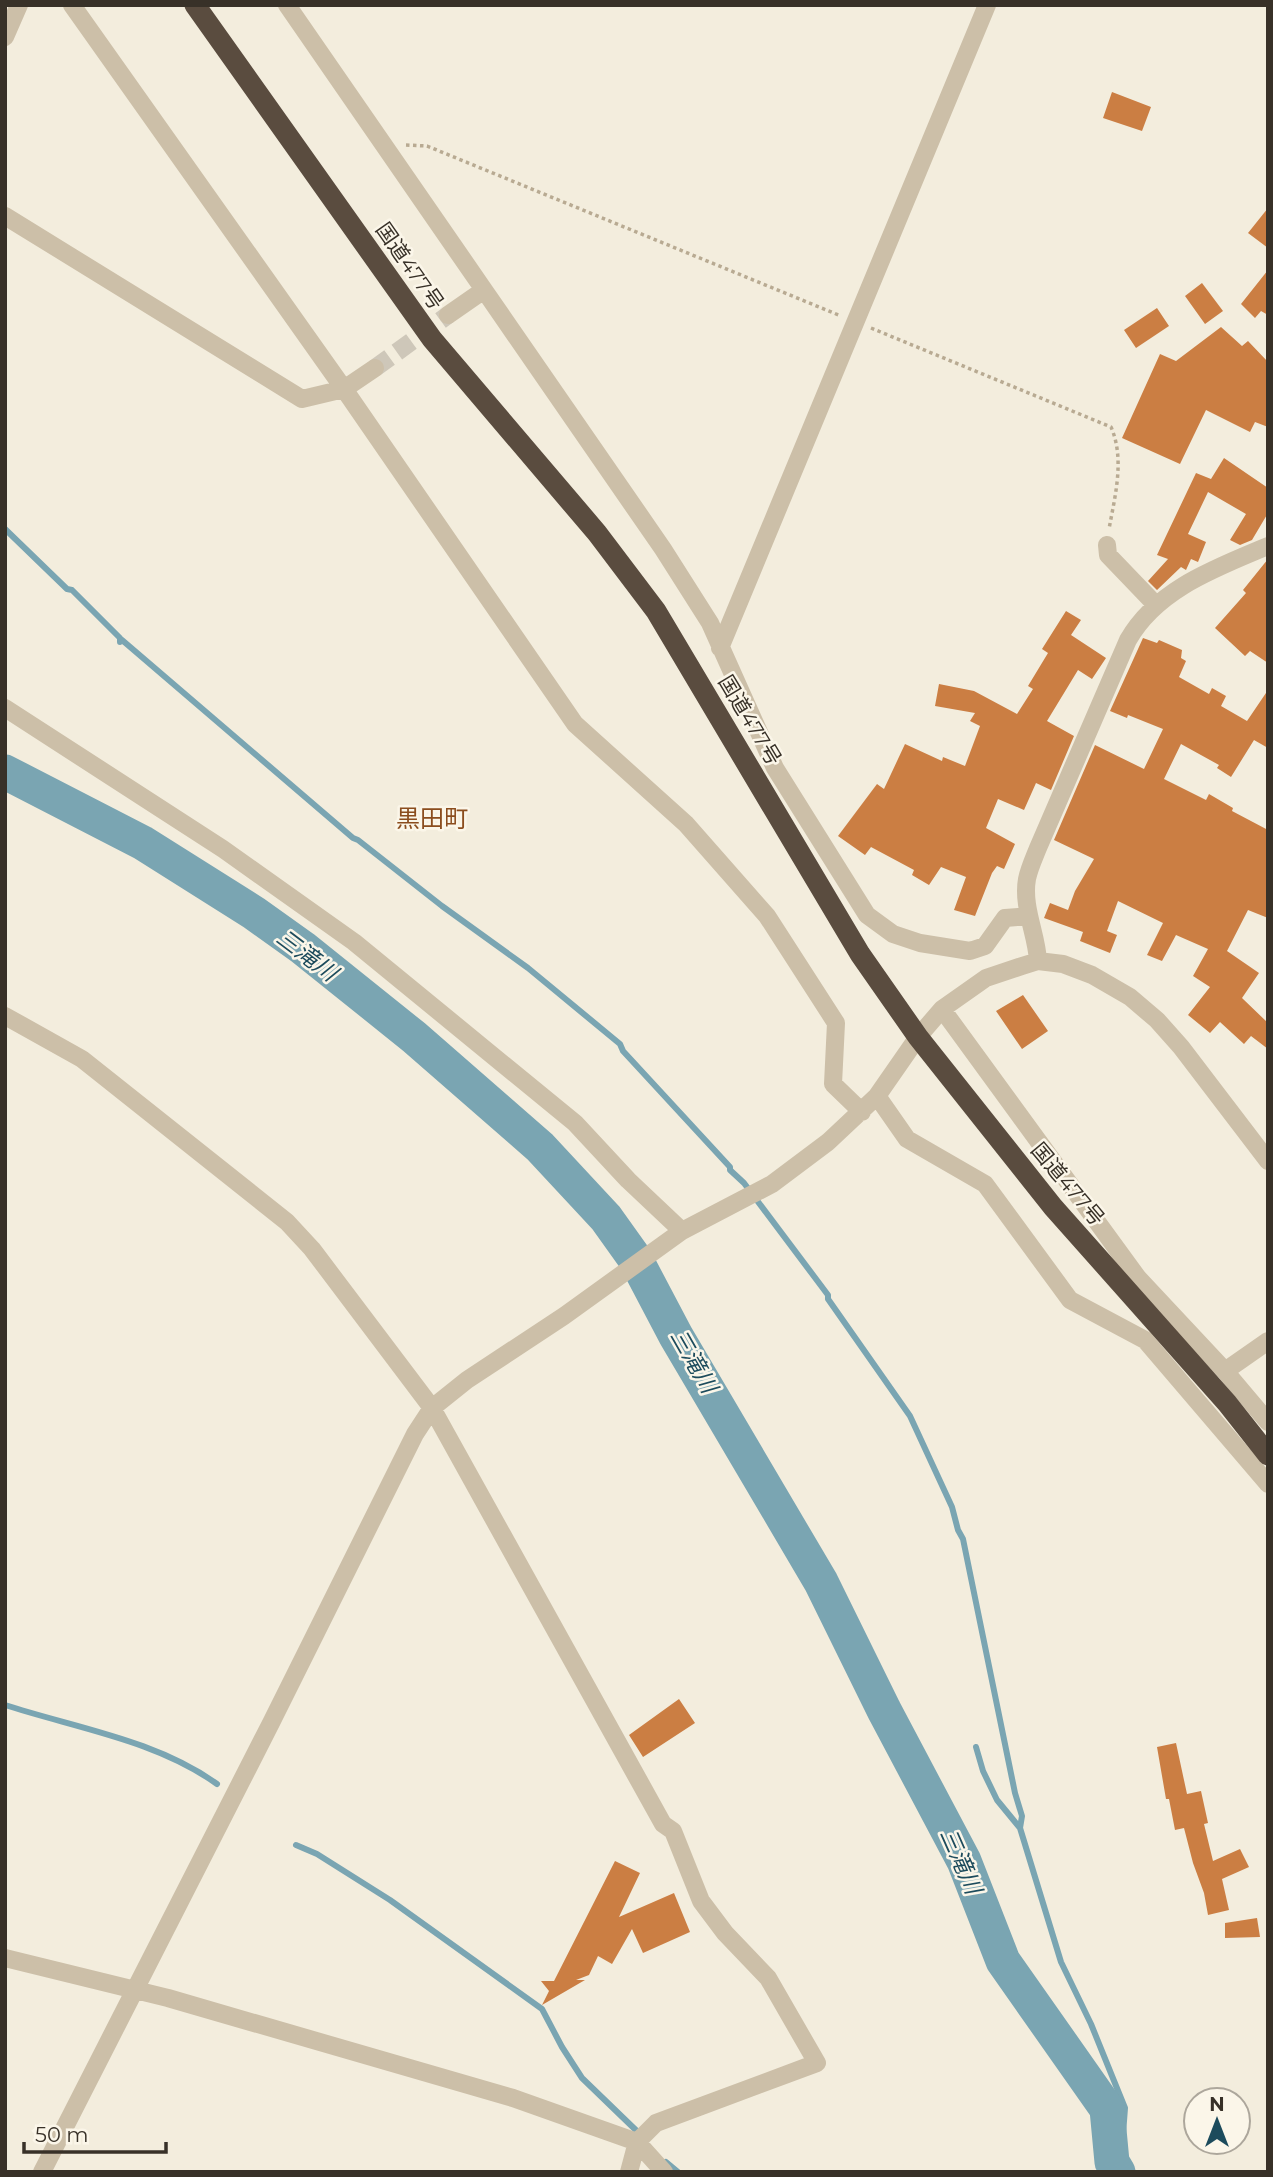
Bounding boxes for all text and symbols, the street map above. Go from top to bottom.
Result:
street label: 国道477号 [371,218,449,314]
street label: 国道477号 [713,670,787,770]
district label: 黒田町 [396,804,468,833]
water label: 三滝川 [271,923,345,989]
street label: 国道477号 [1026,1137,1110,1231]
water label: 三滝川 [665,1324,725,1400]
water label: 三滝川 [934,1824,989,1901]
north arrow [1182,2086,1252,2156]
text: N [1209,2093,1225,2116]
scale bar [24,2110,166,2154]
text: 50 m [35,2122,89,2147]

